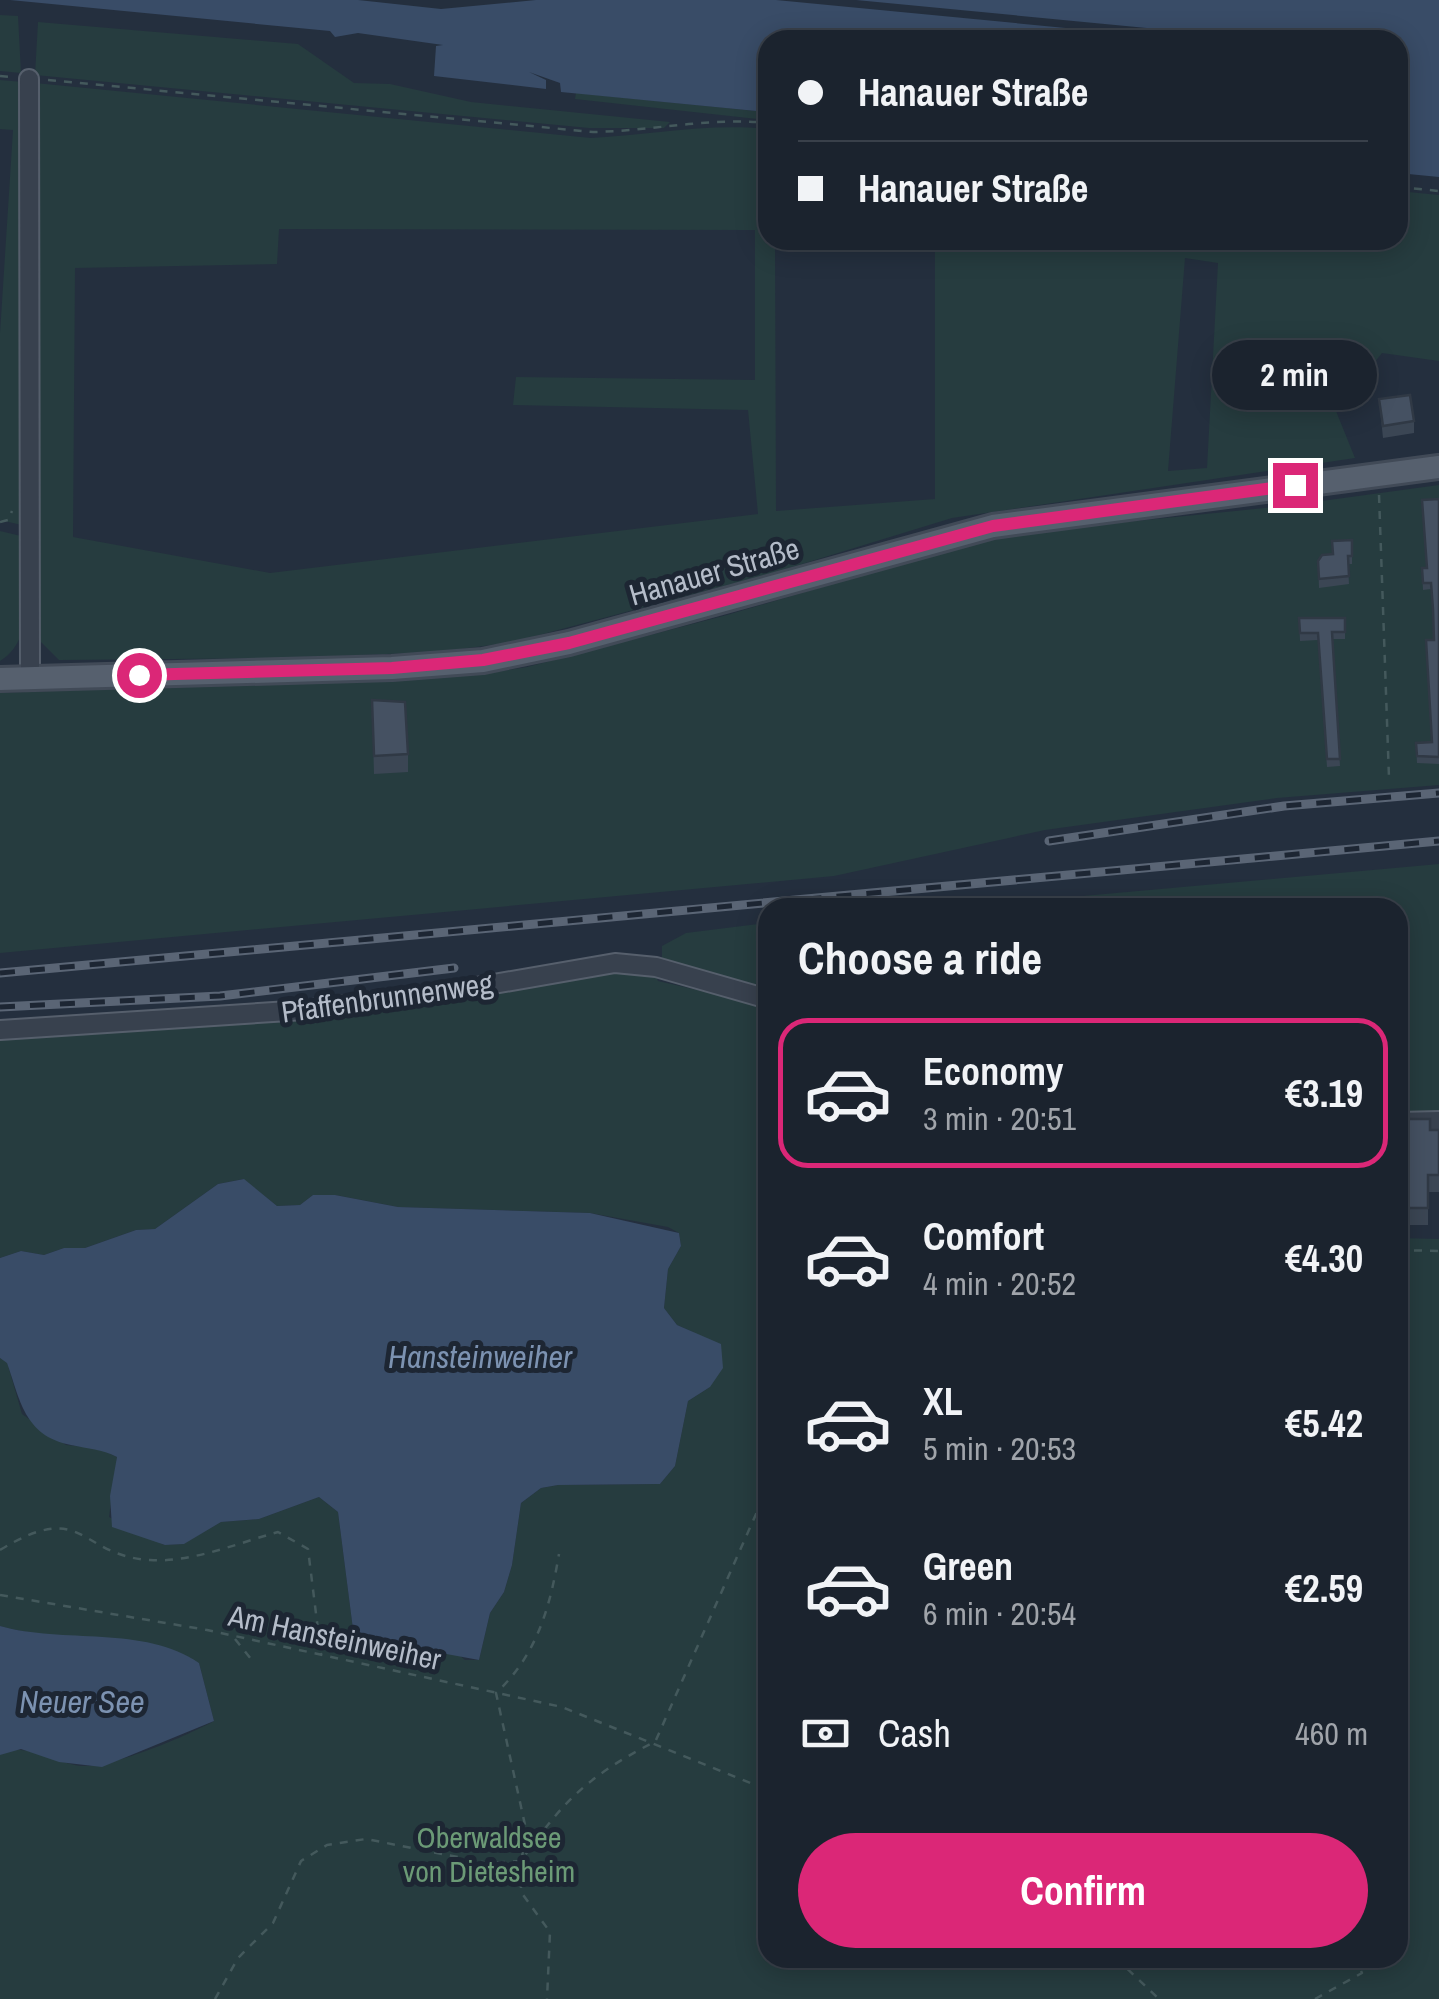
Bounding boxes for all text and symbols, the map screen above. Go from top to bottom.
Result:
text: Hanauer Straße [858,67,1088,118]
text: Hanauer Straße [858,163,1088,214]
callout: 2 min [1212,340,1378,410]
text: 2 min [1260,353,1329,396]
route end [1273,463,1318,508]
street label: Hanauer Straße [624,528,804,614]
route start [117,653,162,698]
text: Choose a ride [798,927,1042,988]
street label: Pfaffenbrunnenweg [279,962,496,1032]
text: Economy [923,1046,1063,1097]
icon: car [803,1048,893,1138]
text: €3.19 [1285,1068,1363,1119]
text: 3 min · 20:51 [923,1097,1076,1140]
text: Comfort [923,1211,1044,1262]
icon: car [803,1213,893,1303]
text: €4.30 [1285,1233,1363,1284]
text: 4 min · 20:52 [923,1262,1076,1305]
water label: Hansteinweiher [388,1335,573,1378]
text: XL [923,1376,963,1427]
icon: car [803,1378,893,1468]
text: €5.42 [1285,1398,1363,1449]
text: 5 min · 20:53 [923,1427,1076,1470]
text: Green [923,1541,1013,1592]
icon: car [803,1543,893,1633]
text: €2.59 [1285,1563,1363,1614]
text: 6 min · 20:54 [923,1592,1076,1635]
street label: Am Hansteinweiher [224,1595,446,1679]
water label: Neuer See [19,1680,145,1723]
icon: cash [798,1706,853,1761]
text: Cash [878,1708,951,1759]
text: 460 m [1295,1712,1368,1755]
park label: Oberwaldsee von Dietesheim [403,1817,575,1891]
button: Confirm [798,1833,1368,1948]

